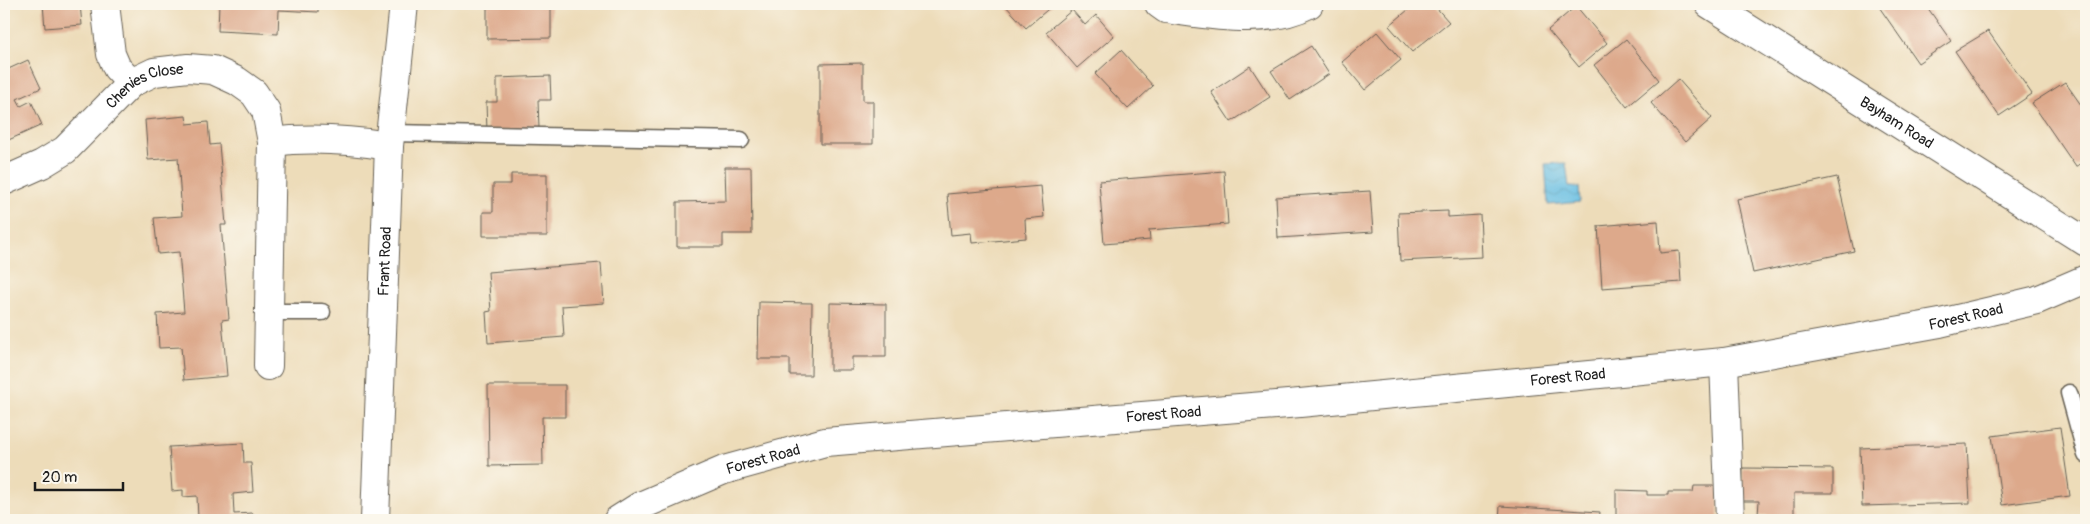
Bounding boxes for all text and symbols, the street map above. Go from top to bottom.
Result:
street label: Chenies Close [102,60,185,113]
street label: Bayham Road [1856,93,1937,153]
street label: Frant Road [374,226,396,296]
street label: Forest Road [1927,299,2005,335]
street label: Forest Road [1529,364,1607,391]
street label: Forest Road [1125,402,1202,427]
street label: Forest Road [724,440,802,479]
scale bar [35,459,122,491]
text: 20 m [42,468,77,487]

